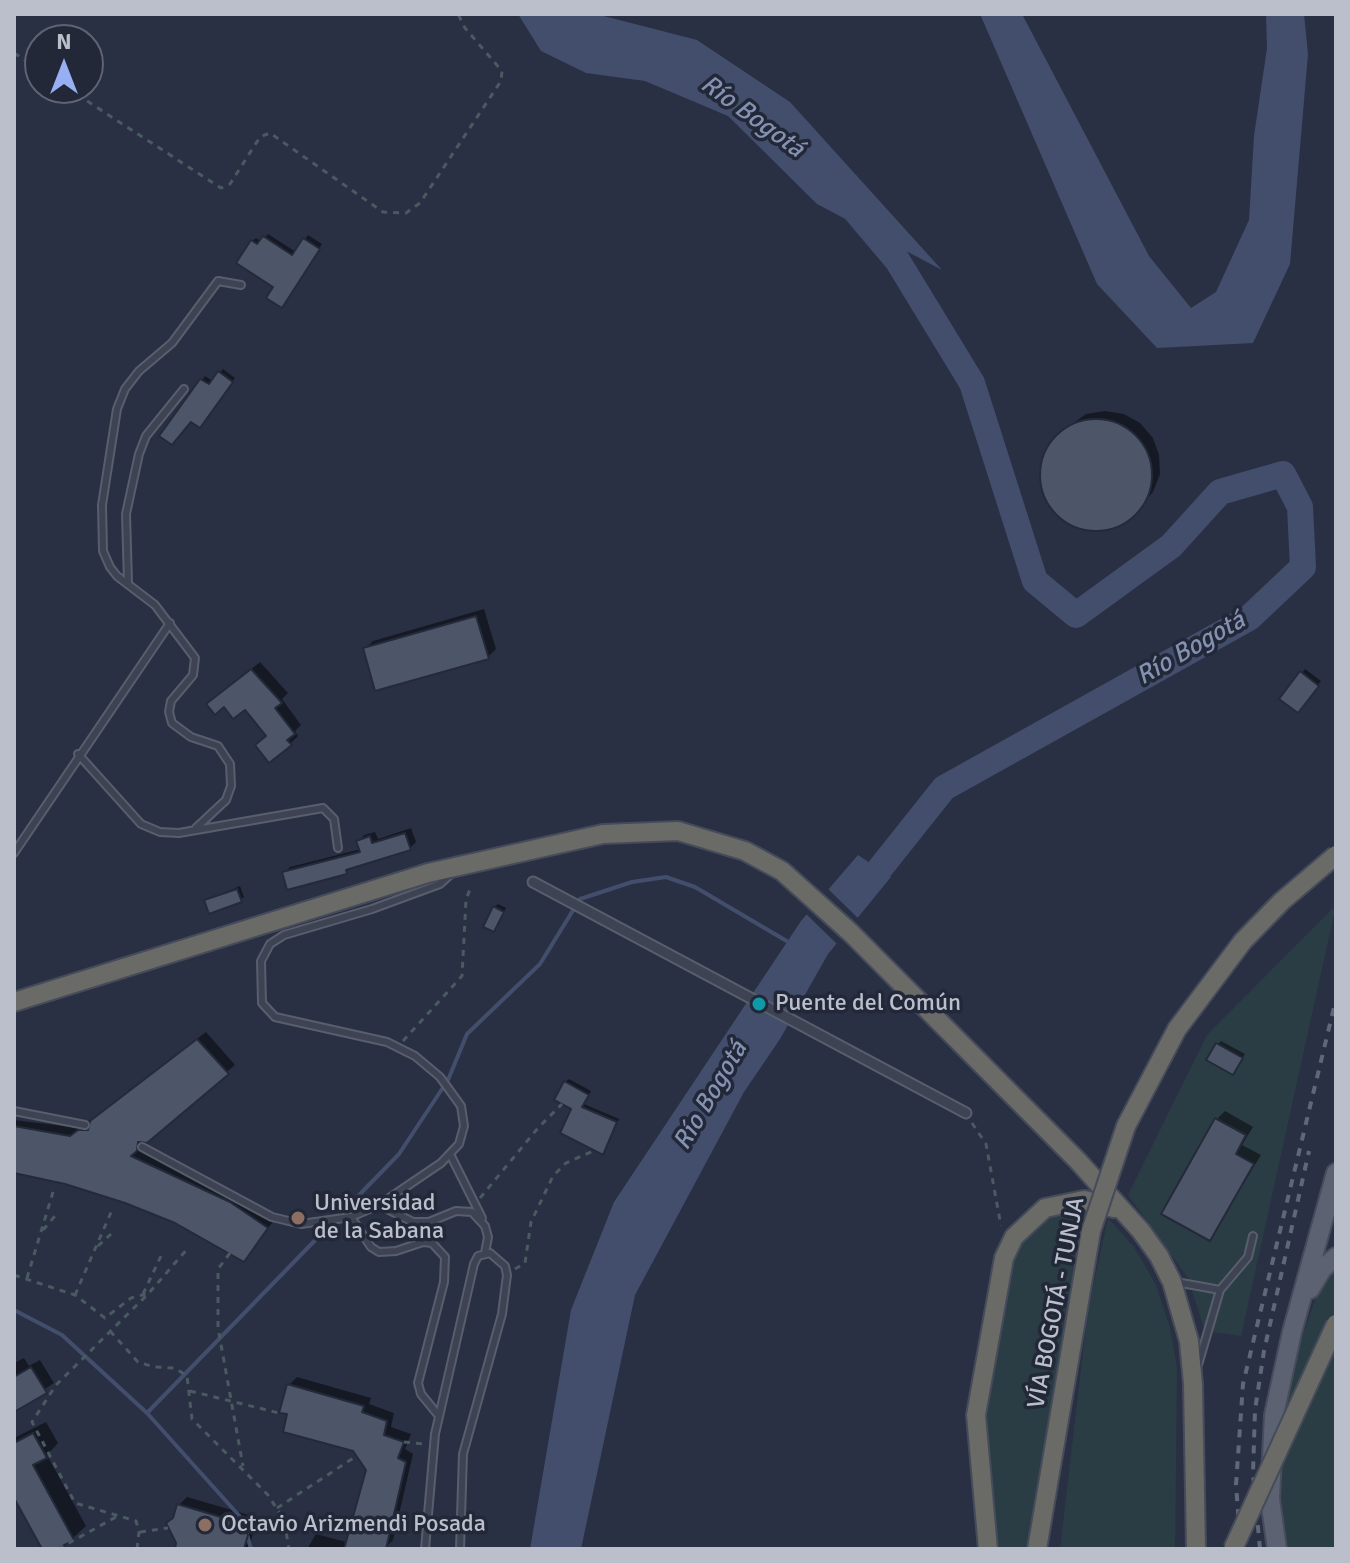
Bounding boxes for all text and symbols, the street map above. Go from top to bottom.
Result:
north arrow [24,24,104,104]
text: N [56,28,72,55]
water label: Río Bogotá [694,69,810,165]
water label: Río Bogotá [1131,605,1251,693]
place label: Puente del Común [775,990,961,1018]
marker: Puente del Común [750,995,768,1013]
water label: Río Bogotá [667,1036,755,1156]
place label: Universidad de la Sabana [314,1190,444,1246]
street label: VÍA BOGOTÁ - TUNJA [1022,1195,1092,1411]
marker: Universidad de la Sabana [289,1209,307,1227]
place label: Octavio Arizmendi Posada [221,1511,486,1539]
marker: Octavio Arizmendi Posada [196,1516,214,1534]

